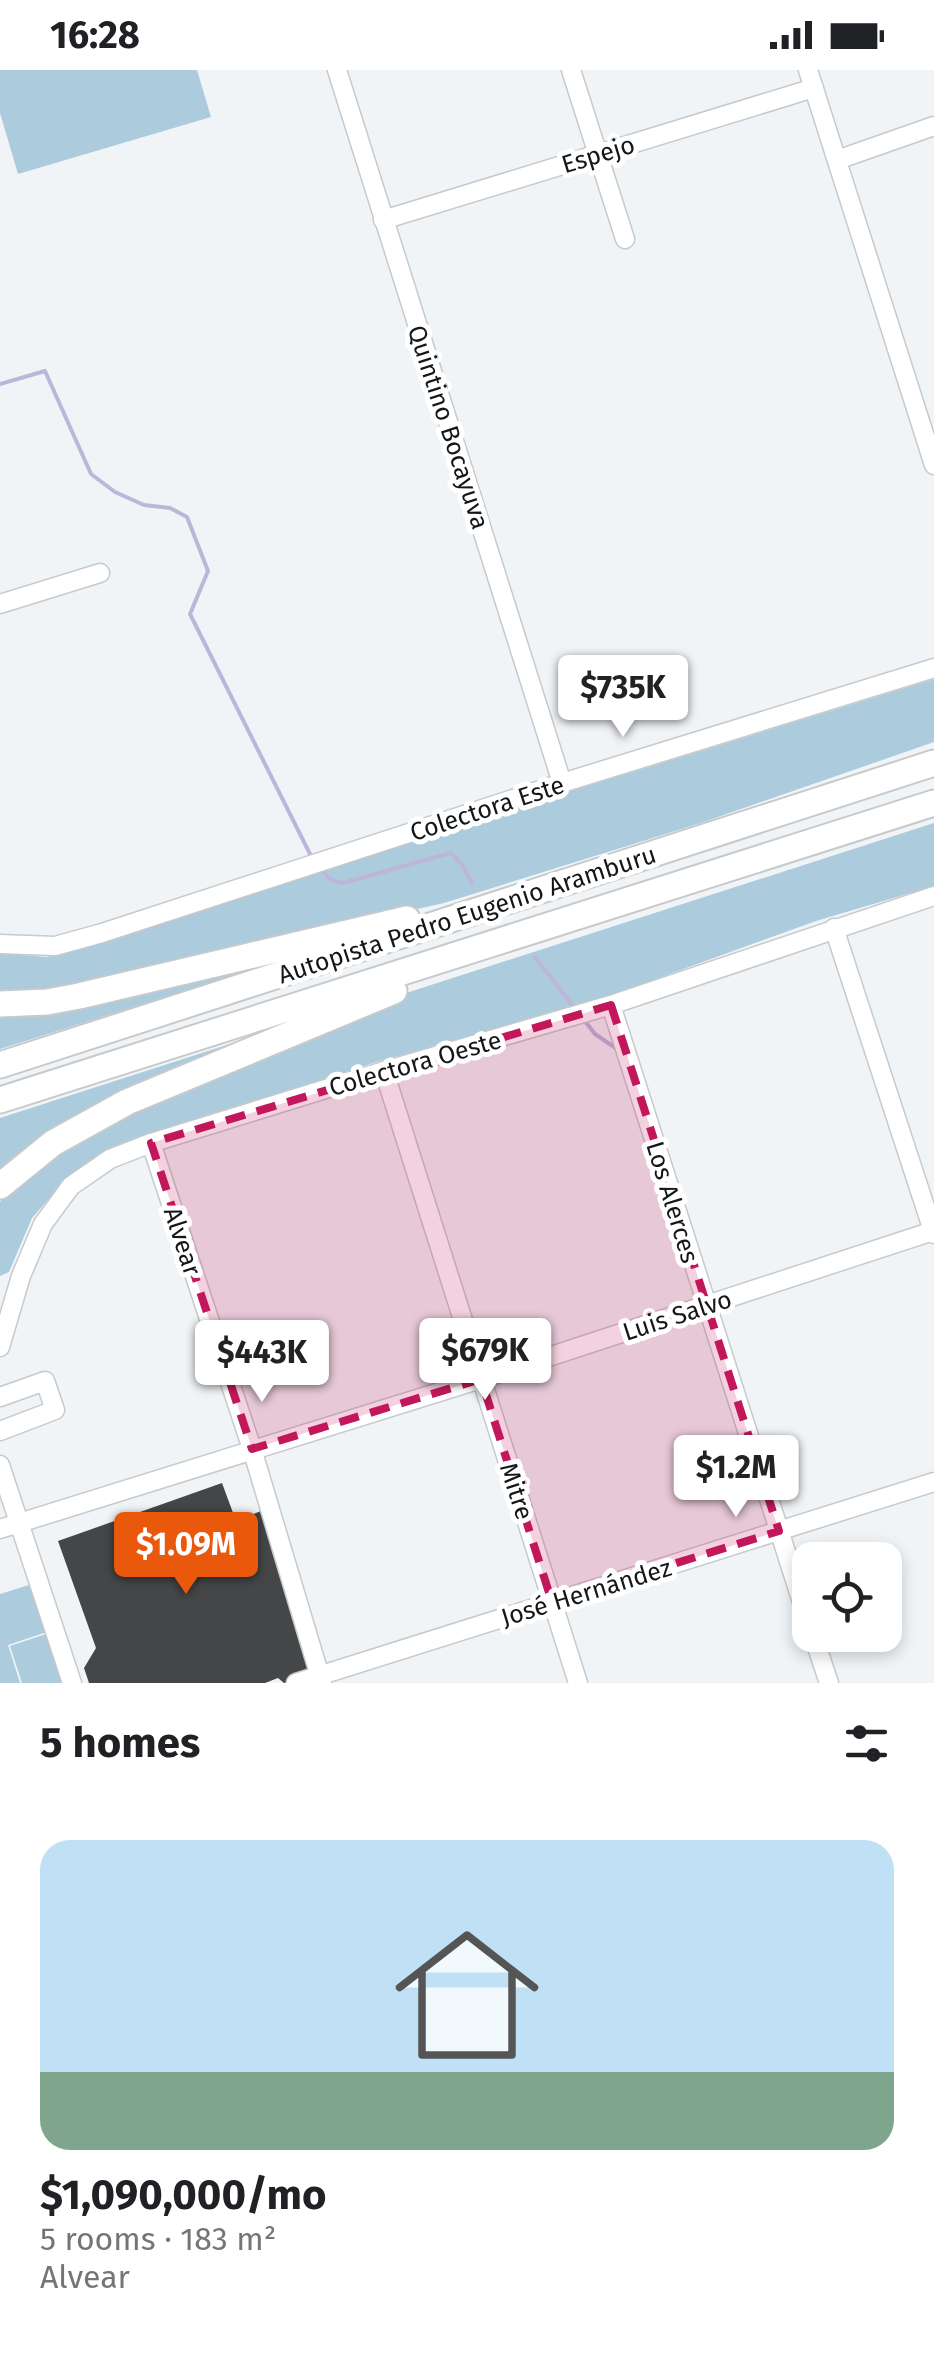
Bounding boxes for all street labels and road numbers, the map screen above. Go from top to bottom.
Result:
street label: Espejo [558,130,639,180]
street label: Quintino Bocayuva [401,322,495,533]
street label: Colectora Este [406,770,568,848]
street label: Autopista Pedro Eugenio Aramburu [275,840,660,990]
street label: Colectora Oeste [326,1025,505,1103]
street label: Los Alerces [639,1138,705,1267]
street label: Alvear [157,1203,207,1280]
street label: Luis Salvo [619,1284,736,1348]
street label: Mitre [493,1459,539,1524]
street label: José Hernández [497,1553,675,1633]

